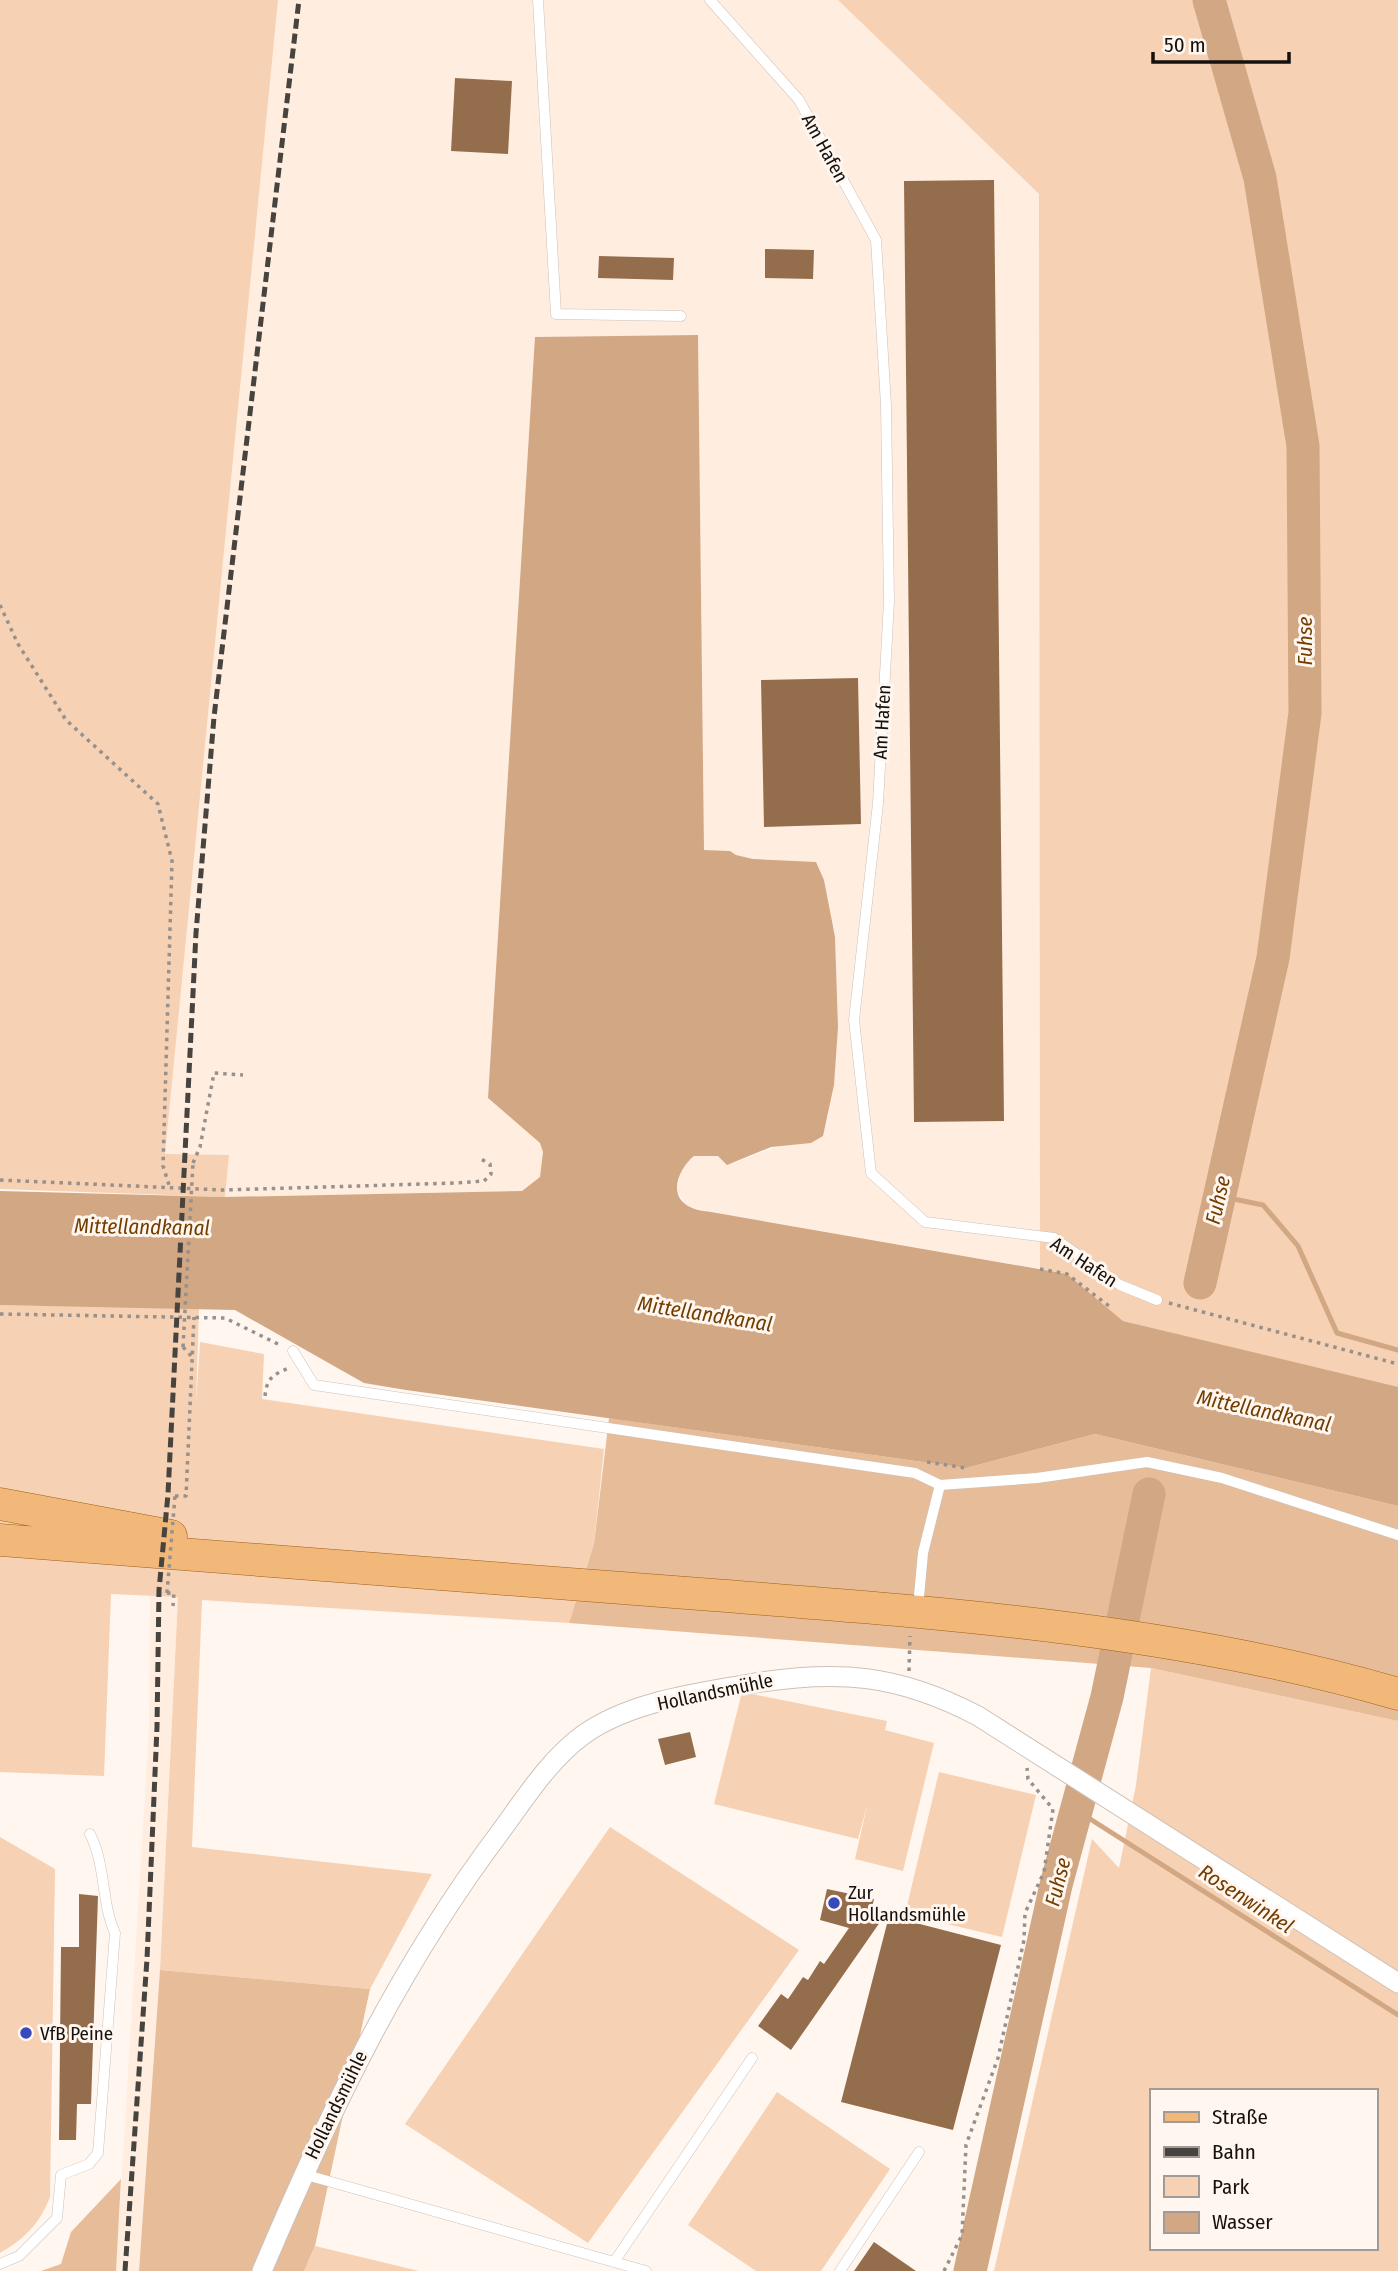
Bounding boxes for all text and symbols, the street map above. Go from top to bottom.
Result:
scale bar [1153,21,1290,65]
text: 50 m [1164,32,1206,58]
street label: Am Hafen [797,110,853,186]
water label: Fuhse [1292,616,1318,666]
street label: Am Hafen [869,684,895,760]
water label: Fuhse [1200,1173,1236,1227]
water label: Mittellandkanal [74,1213,210,1241]
street label: Am Hafen [1046,1232,1122,1292]
water label: Mittellandkanal [636,1291,774,1337]
water label: Mittellandkanal [1195,1384,1333,1438]
street label: Hollandsmühle [655,1668,775,1716]
water label: Fuhse [1039,1855,1077,1909]
water label: Rosenwinkel [1194,1859,1298,1939]
place label: Zur Hollandsmühle [848,1881,966,1926]
marker: Zur Hollandsmühle [826,1895,842,1911]
place label: VfB Peine [40,2022,113,2045]
marker: VfB Peine [18,2025,34,2041]
street label: Hollandsmühle [300,2047,372,2163]
legend [1150,2089,1377,2250]
text: Straße [1212,2104,1268,2130]
text: Bahn [1212,2139,1256,2165]
text: Park [1212,2174,1250,2200]
text: Wasser [1212,2209,1273,2235]

